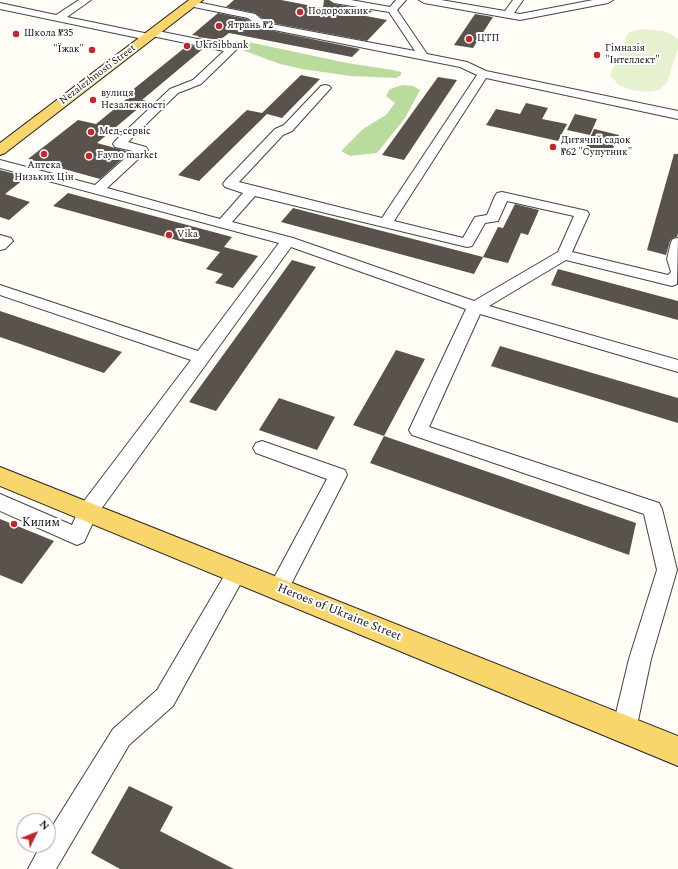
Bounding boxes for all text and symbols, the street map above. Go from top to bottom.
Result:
place label: Подорожник [308,6,368,18]
marker: Подорожник [295,7,305,17]
place label: Ятрань №2 [227,20,273,32]
marker: Ятрань №2 [214,21,224,31]
place label: Школа №35 [24,28,73,40]
marker: Школа №35 [11,29,21,39]
place label: ЦТП [477,33,499,45]
marker: ЦТП [464,34,474,44]
place label: UkrSibbank [195,40,248,52]
marker: UkrSibbank [182,41,192,51]
street label: Nezalezhnosti Street [58,43,138,107]
place label: Гімназія "Інтеллект" [605,43,660,66]
place label: "Їжак" [53,44,84,56]
marker: "Їжак" [87,45,97,55]
marker: Гімназія "Інтеллект" [592,50,602,60]
place label: вулиця Незалежності [101,88,166,112]
marker: вулиця Незалежності [88,95,98,105]
place label: Мед-сервіс [99,126,151,138]
marker: Мед-сервіс [86,127,96,137]
place label: Дитячий садок №62 "Супутник" [561,135,632,158]
marker: Дитячий садок №62 "Супутник" [548,142,558,152]
marker: Аптека Низьких Цін [39,149,49,159]
place label: Fayno market [97,150,157,162]
marker: Fayno market [84,151,94,161]
place label: Аптека Низьких Цін [14,160,74,184]
place label: Vika [177,229,198,241]
marker: Vika [164,230,174,240]
place label: Килим [22,517,60,531]
marker: Килим [9,519,19,529]
street label: Heroes of Ukraine Street [275,582,403,644]
north arrow [16,813,56,853]
text: N [35,816,54,834]

